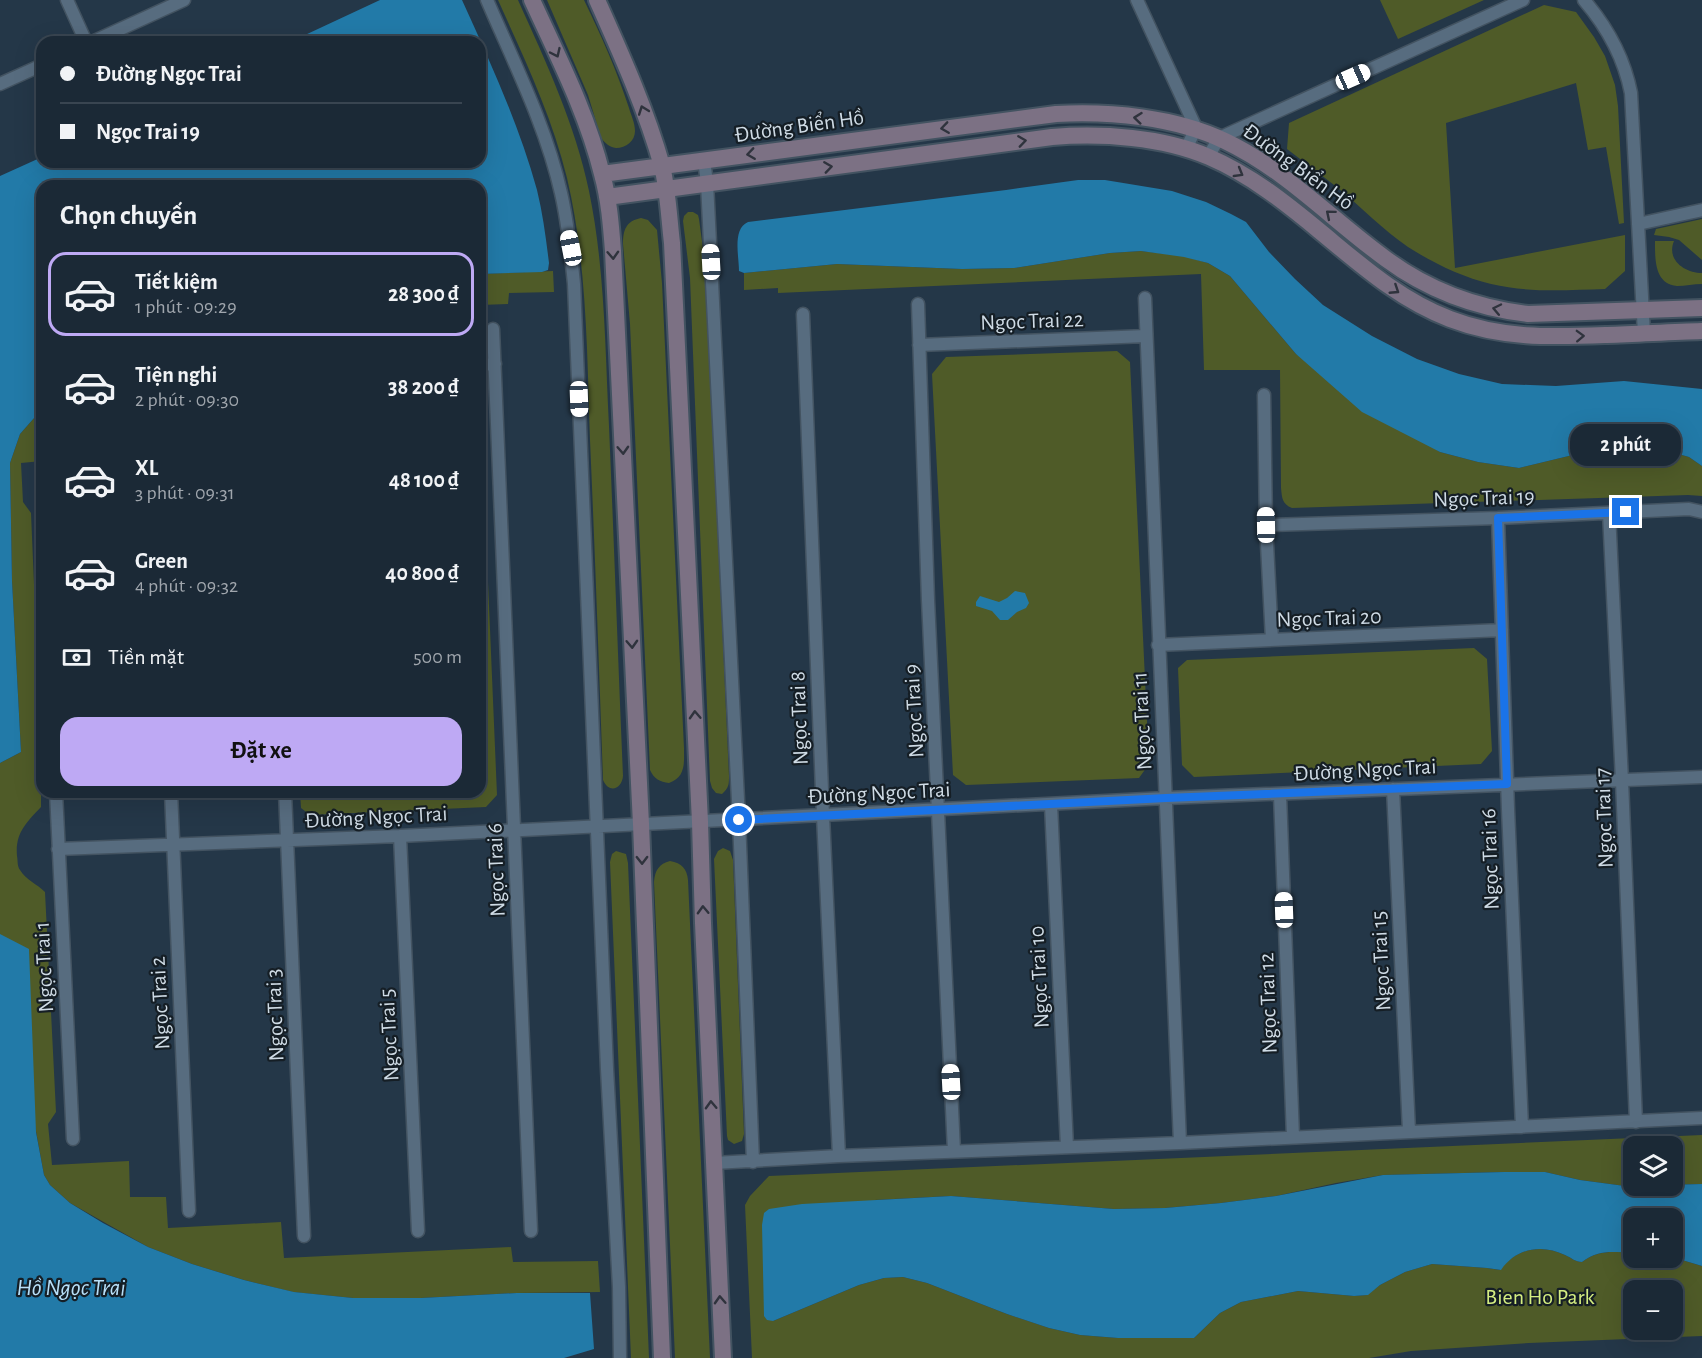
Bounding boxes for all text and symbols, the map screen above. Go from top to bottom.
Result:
one-way arrow [549,47,561,58]
car [1333,61,1373,93]
text: Đường Ngọc Trai [96,63,242,85]
one-way arrow [637,105,650,116]
street label: Đường Biển Hồ [733,106,865,146]
one-way arrow [1134,112,1143,125]
street label: Đường Biển Hồ [1239,120,1358,214]
text: Ngọc Trai 19 [96,121,200,143]
one-way arrow [940,121,949,134]
one-way arrow [1017,136,1026,148]
one-way arrow [747,147,756,159]
one-way arrow [824,161,833,174]
one-way arrow [1233,166,1243,177]
text: Chọn chuyến [60,202,197,229]
one-way arrow [1326,210,1337,221]
car [559,229,583,267]
car [701,244,721,280]
one-way arrow [607,250,620,259]
icon: car [63,267,117,321]
text: Tiết kiệm [135,271,218,293]
text: 28 300 ₫ [388,283,459,305]
one-way arrow [1389,283,1399,295]
text: 1 phút · 09:29 [135,297,237,317]
one-way arrow [1492,303,1502,316]
street label: Ngọc Trai 22 [980,308,1084,334]
one-way arrow [1576,330,1585,343]
icon: car [63,360,117,414]
text: Tiện nghi [135,364,217,386]
text: 38 200 ₫ [388,376,459,398]
car [569,381,589,417]
text: 2 phút · 09:30 [135,390,239,410]
callout: 2 phút [1570,425,1682,467]
text: 2 phút [1600,435,1651,455]
one-way arrow [616,445,629,454]
icon: car [63,453,117,507]
text: XL [135,457,158,479]
text: 48 100 ₫ [389,469,459,491]
text: 3 phút · 09:31 [135,483,235,503]
street label: Ngọc Trai 19 [1433,485,1535,511]
route end [1612,498,1639,525]
car [1257,507,1275,543]
icon: car [63,546,117,600]
text: Green [135,550,188,572]
text: 40 800 ₫ [385,562,459,584]
text: 4 phút · 09:32 [135,576,238,596]
street label: Ngọc Trai 20 [1276,605,1382,631]
one-way arrow [625,640,638,649]
icon: cash [60,641,93,674]
text: Tiền mặt [108,646,184,668]
text: 500 m [413,647,462,667]
street label: Ngọc Trai 9 [901,664,927,758]
street label: Ngọc Trai 8 [786,671,812,765]
street label: Ngọc Trai 11 [1128,671,1156,771]
one-way arrow [689,711,702,720]
button: Đặt xe [60,717,462,786]
street label: Đường Ngọc Trai [1293,755,1437,785]
street label: Ngọc Trai 17 [1591,768,1617,868]
street label: Đường Ngọc Trai [807,778,951,808]
street label: Đường Ngọc Trai [304,802,448,832]
route start [725,806,752,833]
street label: Ngọc Trai 16 [1477,808,1503,910]
street label: Ngọc Trai 6 [483,823,509,917]
one-way arrow [636,856,648,865]
car [1274,892,1294,928]
one-way arrow [696,905,709,914]
street label: Ngọc Trai 15 [1367,910,1395,1012]
street label: Ngọc Trai 1 [31,921,57,1013]
street label: Ngọc Trai 10 [1025,925,1053,1029]
street label: Ngọc Trai 12 [1255,952,1281,1054]
street label: Ngọc Trai 2 [147,956,173,1050]
street label: Ngọc Trai 3 [262,968,288,1062]
street label: Ngọc Trai 5 [376,988,402,1082]
car [941,1064,961,1100]
one-way arrow [705,1100,717,1109]
map controls [1623,1136,1683,1340]
button: layers [1623,1136,1683,1196]
button: + [1623,1208,1683,1268]
water label: Hồ Ngọc Trai [17,1276,125,1300]
button: − [1623,1280,1683,1340]
park label: Bien Ho Park [1485,1286,1595,1308]
one-way arrow [714,1295,727,1304]

